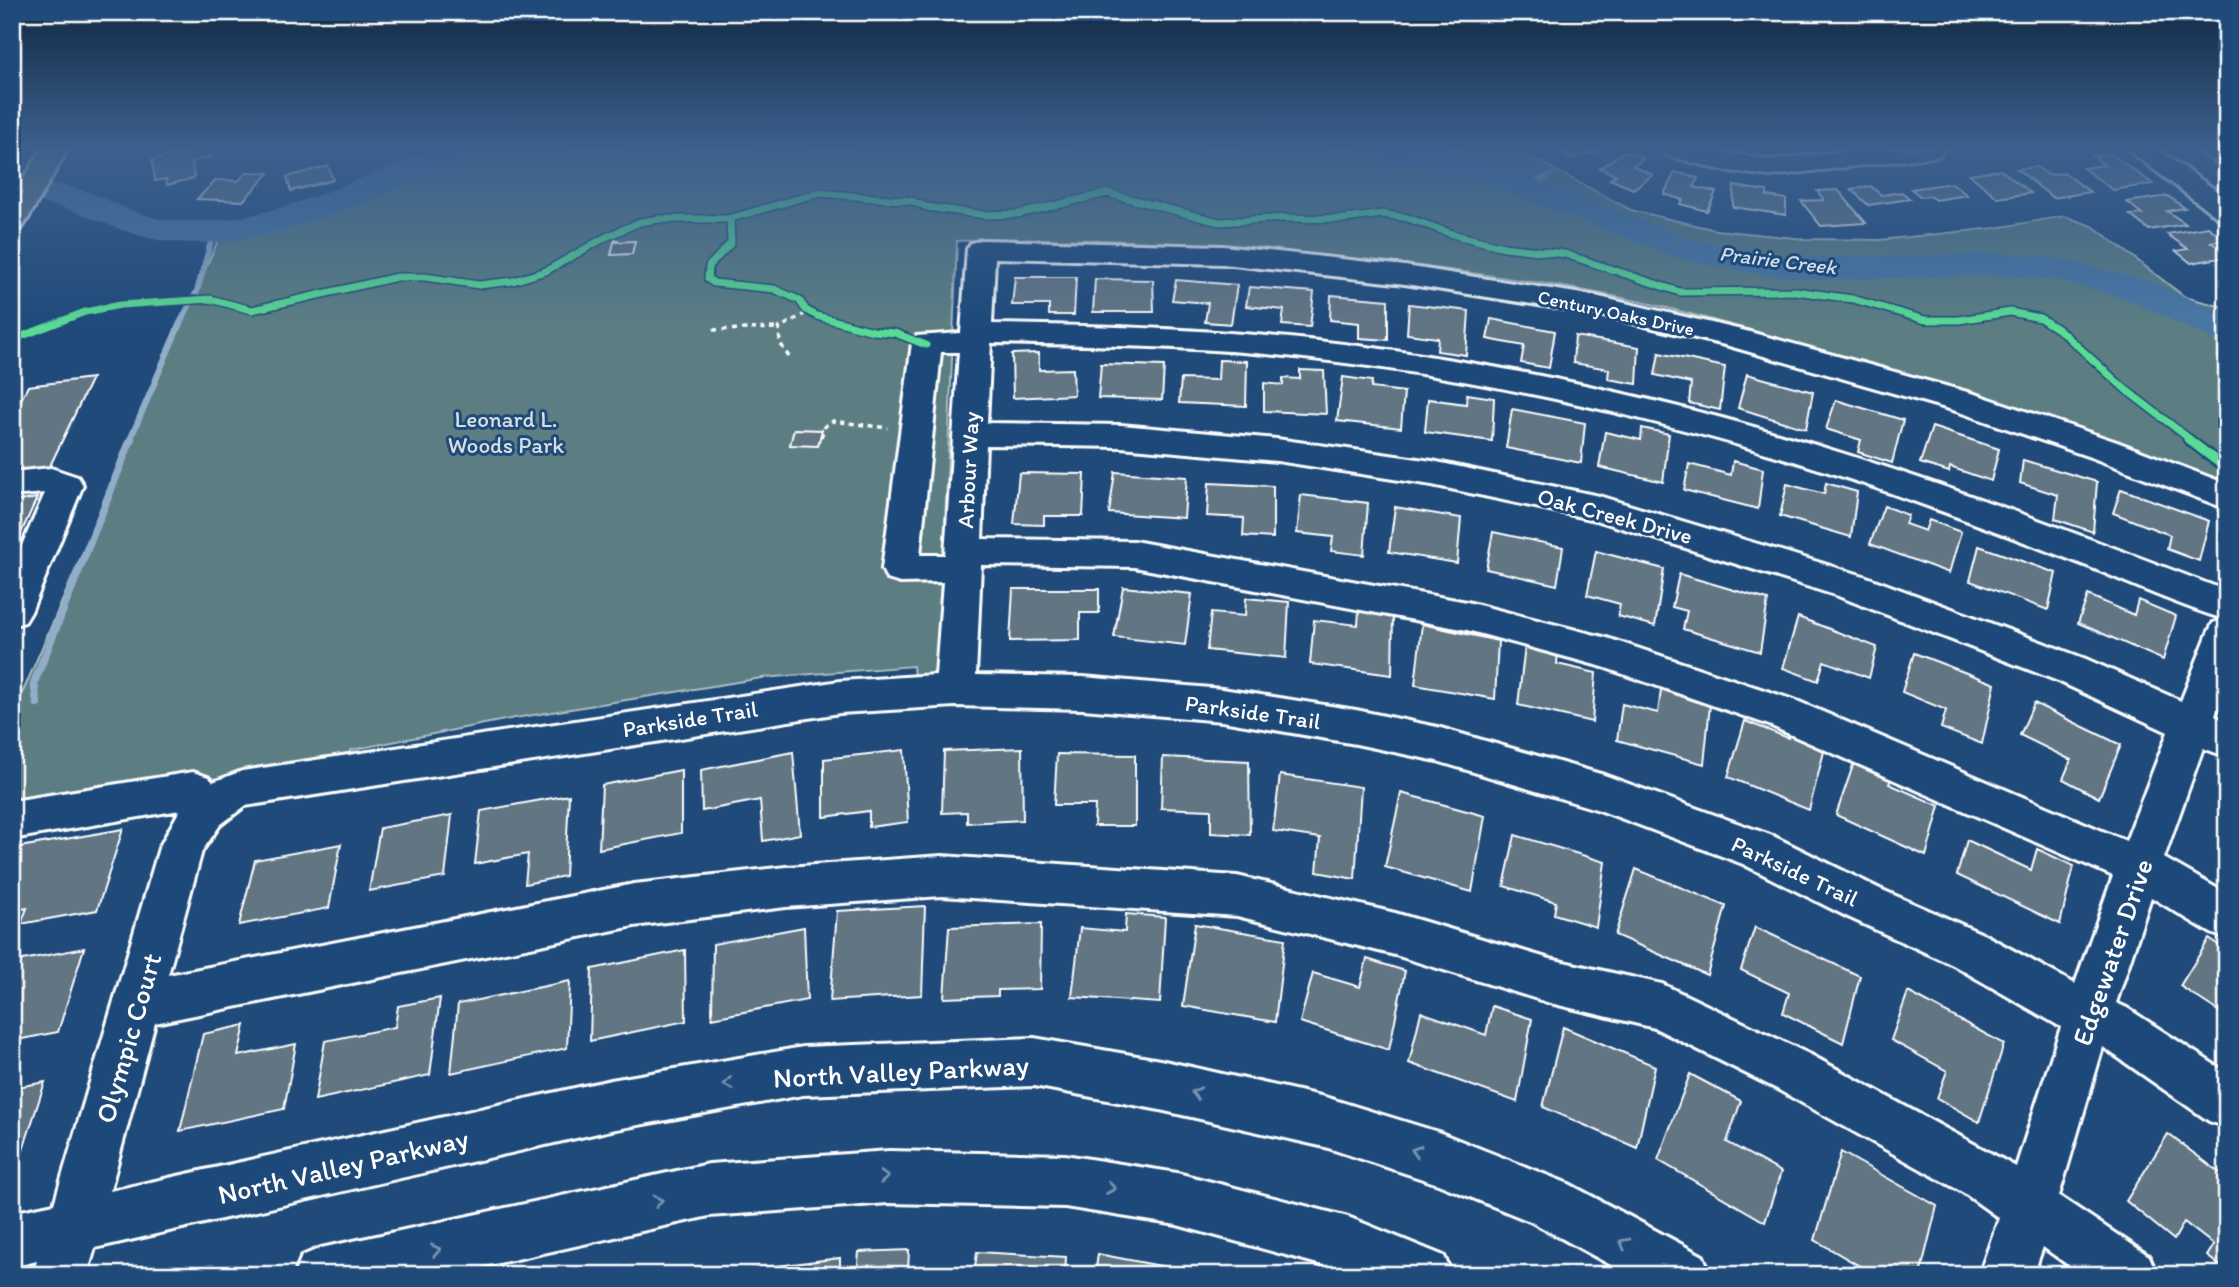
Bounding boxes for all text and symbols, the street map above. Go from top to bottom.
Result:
water label: Prairie Creek [1718,240,1839,280]
street label: Century Oaks Drive [1536,285,1696,341]
park label: Leonard L. Woods Park [448,405,564,459]
street label: Arbour Way [951,411,985,529]
street label: Oak Creek Drive [1534,482,1696,550]
street label: Parkside Trail [1184,689,1323,735]
street label: Parkside Trail [620,694,760,743]
street label: Parkside Trail [1727,829,1863,913]
street label: Edgewater Drive [2064,854,2160,1050]
street label: Olympic Court [87,949,169,1127]
street label: North Valley Parkway [772,1047,1030,1095]
one-way arrow [722,1076,734,1091]
one-way arrow [1190,1087,1202,1101]
street label: North Valley Parkway [214,1121,472,1211]
one-way arrow [1410,1145,1422,1160]
one-way arrow [879,1170,890,1185]
one-way arrow [1105,1180,1117,1195]
one-way arrow [652,1195,664,1210]
one-way arrow [1618,1237,1631,1251]
one-way arrow [430,1243,442,1258]

